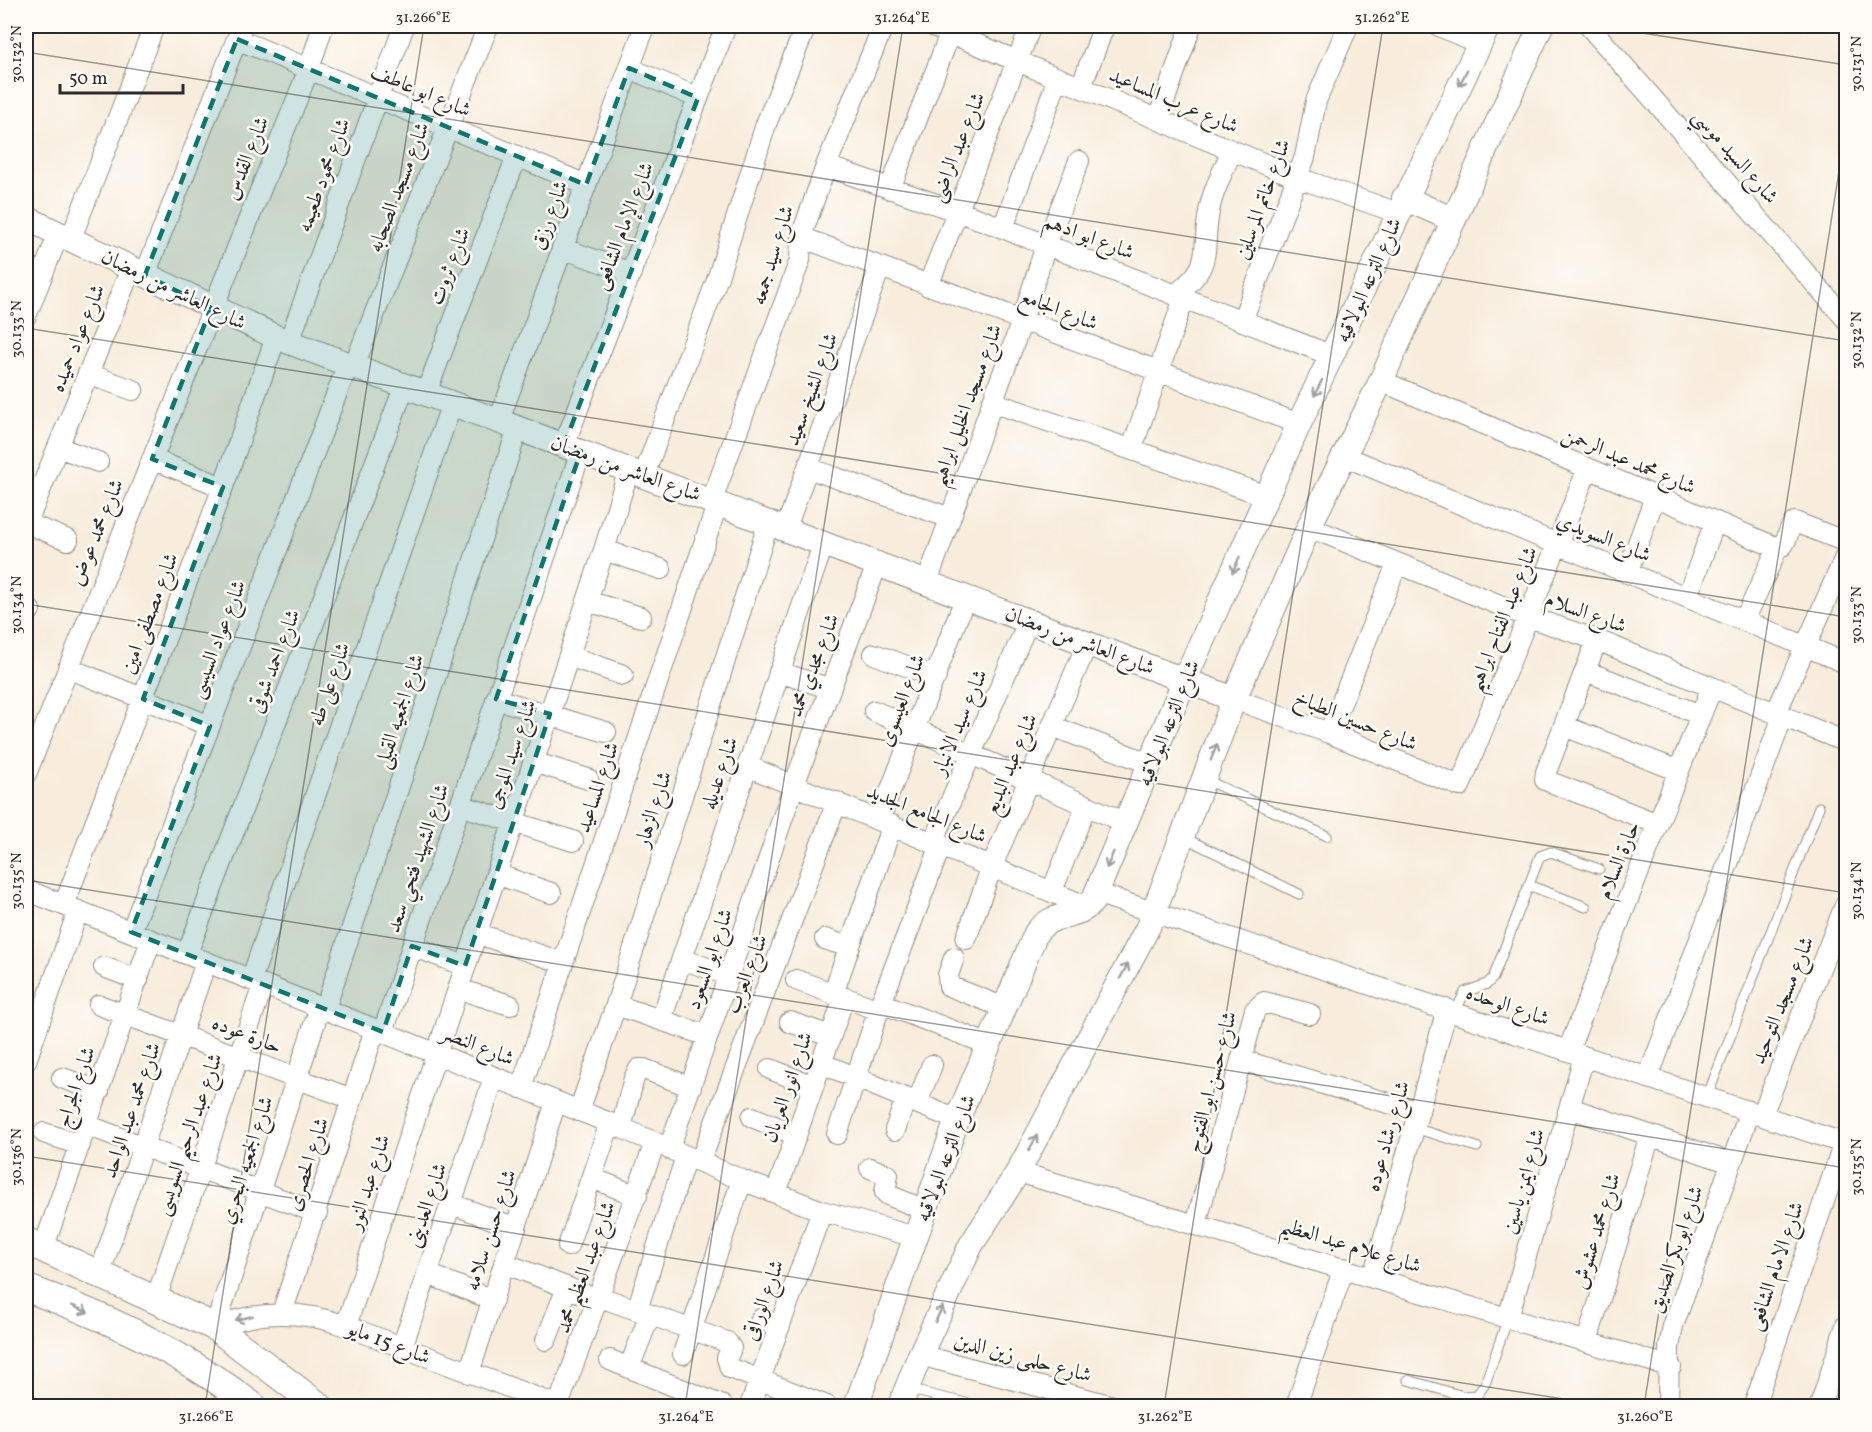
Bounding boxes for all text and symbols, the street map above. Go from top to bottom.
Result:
text: 31.266°E [396,8,450,29]
text: 31.264°E [874,8,930,29]
text: 31.262°E [1354,8,1410,29]
text: 30.132°N [7,25,28,83]
text: 30.131°N [1847,36,1868,92]
scale bar [60,57,183,95]
street label: شارع ابو عاطف [365,57,475,127]
street label: شارع عرب المساعيد [1103,61,1243,144]
text: 50 m [69,67,108,92]
one-way arrow [1457,69,1468,87]
street label: شارع عبد الراضى [923,88,995,208]
street label: شارع السيد موسي [1682,103,1785,214]
street label: شارع القدس [218,113,279,205]
street label: شارع محمود طعيمه [290,115,360,237]
street label: شارع مسجد الصحابه [361,118,439,258]
street label: شارع خاتم المرسلين [1228,135,1300,264]
street label: شارع الإمام الشافعى [587,158,664,295]
street label: شارع رزق [524,177,578,255]
street label: شارع سيد جمعه [745,202,804,309]
street label: شارع ابو ادهم [1037,207,1138,272]
street label: شارع الترعه البولاقيه [1329,213,1412,349]
street label: شارع ثروت [422,223,480,310]
street label: شارع العاشر من رمضان [95,243,251,340]
street label: شارع عواد حميده [44,280,115,398]
street label: شارع الجامع [1014,282,1102,341]
text: 30.133°N [7,300,28,358]
text: 30.132°N [1847,311,1868,369]
street label: شارع مسجد الخليل ابراهيم [925,320,1015,493]
street label: شارع الشيخ سعيد [779,329,849,451]
one-way arrow [1311,378,1323,396]
street label: شارع محمد عبد الرحمن [1556,420,1700,504]
street label: شارع العاشر من رمضان [545,429,705,512]
street label: شارع محمد عوض [63,475,134,591]
street label: شارع السويدي [1551,506,1655,572]
street label: شارع عبد الفتاح ابراهيم [1461,543,1550,698]
street label: شارع مصطفى امين [114,549,189,679]
one-way arrow [1230,555,1241,574]
text: 30.134°N [7,576,28,634]
street label: شارع عواد السيسى [183,576,256,704]
street label: شارع السلام [1540,585,1630,643]
text: 30.133°N [1847,586,1868,644]
street label: شارع العاشر من رمضان [1000,600,1159,685]
street label: شارع احمد شوقى [242,606,310,718]
street label: شارع مجدي محمد [781,610,849,722]
street label: شارع على طه [303,639,360,731]
street label: شارع الجمعيه القبلى [368,650,435,773]
street label: شارع العيسوى [871,650,935,752]
street label: شارع الترعه البولاقيه [1131,656,1210,792]
street label: شارع سيد الانبار [924,665,998,783]
street label: شارع حسين الطباخ [1289,684,1421,762]
street label: شارع سيد الموجى [480,696,547,814]
street label: شارع عبد البديع [977,709,1048,821]
street label: شارع عديله [694,733,748,814]
street label: شارع المساعيد [569,738,629,838]
one-way arrow [1209,743,1220,762]
street label: شارع الزهار [628,768,682,854]
street label: شارع الجامع الجديد [861,777,991,854]
street label: شارع الشهيد فتحي سعد [379,780,461,938]
street label: حارة السلام [1591,817,1650,905]
one-way arrow [1104,851,1116,869]
text: 30.135°N [7,852,28,910]
text: 30.134°N [1847,862,1868,920]
street label: شارع ابو السعود [680,905,743,1015]
street label: شارع العرب [719,930,778,1019]
street label: شارع مسجد التوحيد [1745,932,1824,1070]
one-way arrow [1119,963,1131,981]
street label: شارع الوحده [1461,979,1553,1036]
street label: شارع حسن ابو الفتوح [1180,1008,1248,1157]
street label: حارة عوده [208,1009,285,1062]
street label: شارع النصر [434,1018,518,1076]
street label: شارع انور العريان [756,1028,823,1147]
street label: شارع محمد عبد الواحد [96,1039,171,1183]
street label: شارع الجراج [49,1043,107,1133]
street label: شارع عبد الرحيم السويسى [148,1049,236,1221]
street label: شارع رشاد عوده [1359,1078,1420,1196]
street label: شارع الترعه البولاقيه [909,1091,986,1227]
street label: شارع الجمعيه البحري [213,1093,284,1229]
street label: شارع الحصرى [280,1114,339,1216]
street label: شارع ايمن ياسين [1496,1125,1555,1238]
text: 30.136°N [7,1128,28,1186]
street label: شارع عبد النور [340,1131,400,1236]
one-way arrow [1028,1135,1039,1153]
text: 30.135°N [1847,1138,1868,1196]
street label: شارع العدينى [399,1159,457,1252]
street label: شارع حسن سلامه [458,1166,527,1295]
street label: شارع محمد عشوش [1566,1170,1631,1294]
street label: شارع ابو بكر الصديق [1641,1182,1714,1318]
street label: شارع عبد العظيم محمد [549,1197,628,1339]
street label: شارع الامام الشافعى [1741,1198,1814,1336]
street label: شارع علام عبد العظيم [1275,1211,1424,1286]
street label: شارع الوراقى [736,1256,794,1346]
one-way arrow [71,1304,89,1315]
one-way arrow [934,1305,945,1323]
one-way arrow [235,1313,254,1325]
street label: شارع 15 مايو [340,1313,434,1374]
street label: شارع حلمى زين الدين [950,1326,1095,1393]
text: 31.266°E [179,1407,233,1428]
text: 31.264°E [658,1407,714,1428]
text: 31.262°E [1137,1407,1193,1428]
text: 31.260°E [1617,1407,1673,1428]

